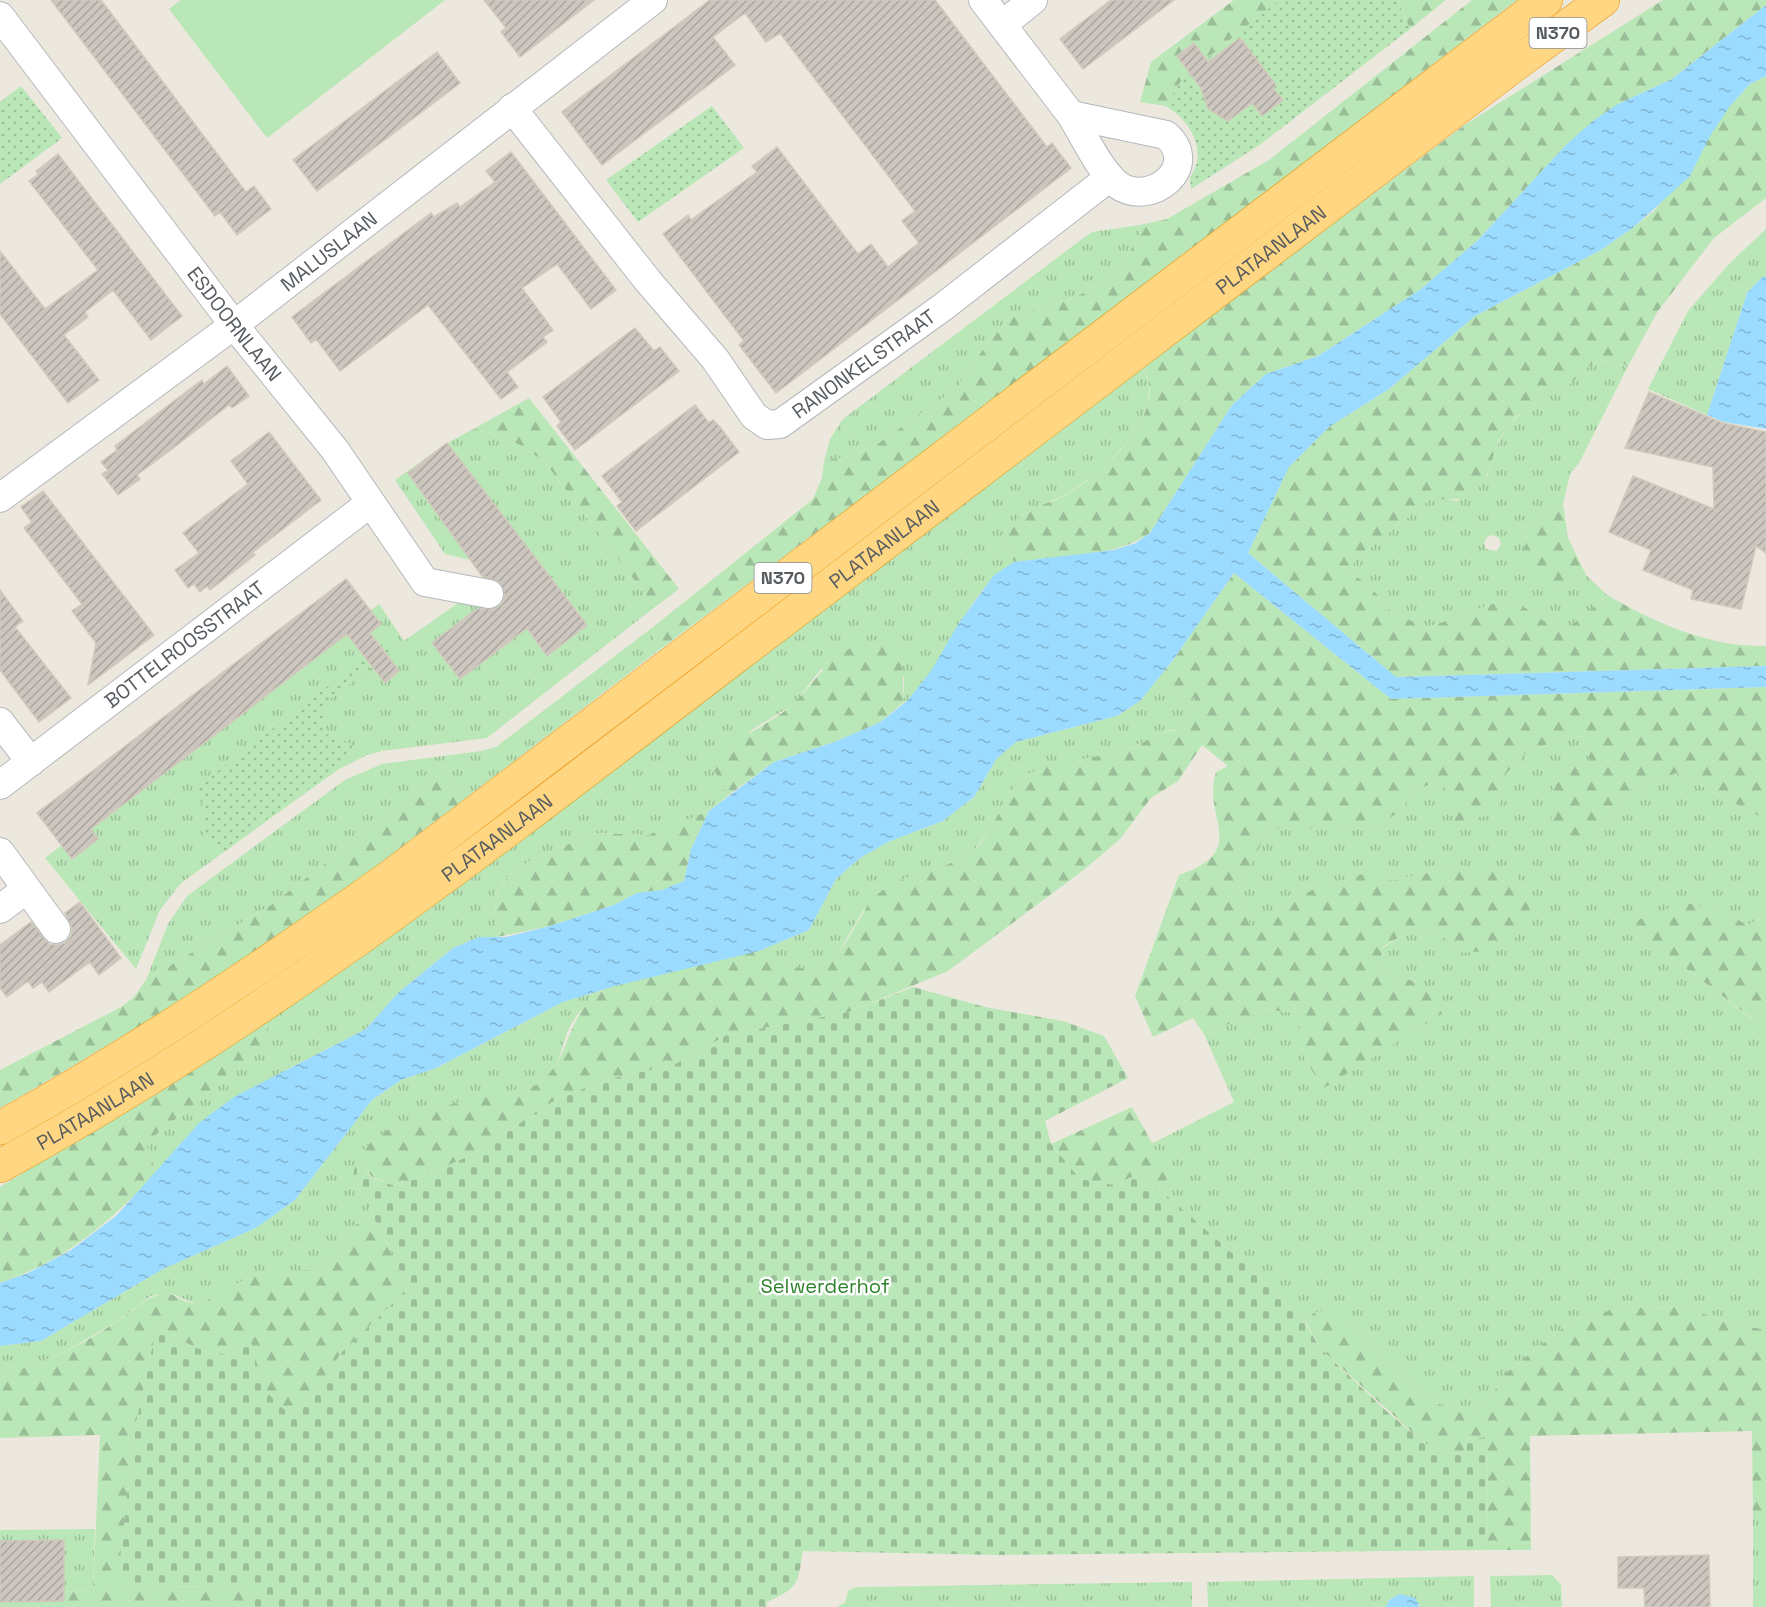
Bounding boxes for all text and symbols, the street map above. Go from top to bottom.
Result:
road number: N370 [1530,18,1586,48]
street label: PLATAANLAAN [1210,199,1331,300]
street label: MALUSLAAN [275,206,382,297]
street label: ESDOORNLAAN [181,261,287,387]
street label: RANONKELSTRAAT [787,303,941,424]
street label: PLATAANLAAN [824,494,945,594]
road number: N370 [754,563,812,593]
street label: BOTTELROOSSTRAAT [99,575,270,714]
street label: PLATAANLAAN [436,788,558,888]
street label: PLATAANLAAN [32,1066,159,1156]
park label: Selwerderhof [760,1273,890,1299]

